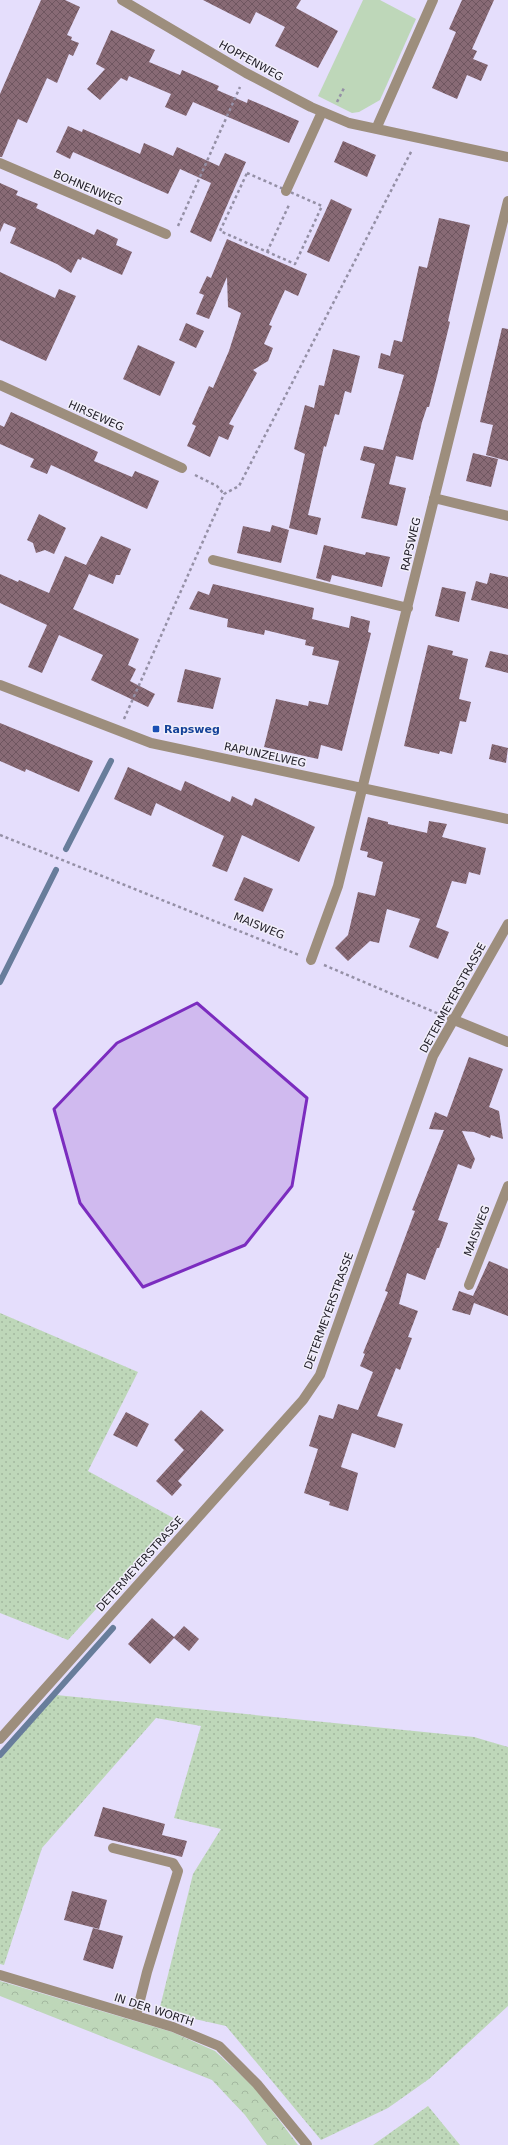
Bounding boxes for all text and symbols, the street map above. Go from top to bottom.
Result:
street label: HOPFENWEG [217,38,285,84]
street label: BOHNENWEG [51,168,125,208]
street label: HIRSEWEG [66,398,126,434]
street label: RAPSWEG [399,516,423,572]
place label: Rapsweg [164,723,220,736]
marker: Rapsweg [151,724,161,734]
street label: RAPUNZELWEG [223,740,307,770]
street label: MAISWEG [232,910,286,942]
street label: DETERMEYERSTRASSE [417,941,489,1055]
street label: MAISWEG [461,1204,493,1258]
street label: DETERMEYERSTRASSE [302,1251,356,1371]
street label: DETERMEYERSTRASSE [94,1514,186,1614]
street label: IN DER WORTH [113,1991,195,2029]

